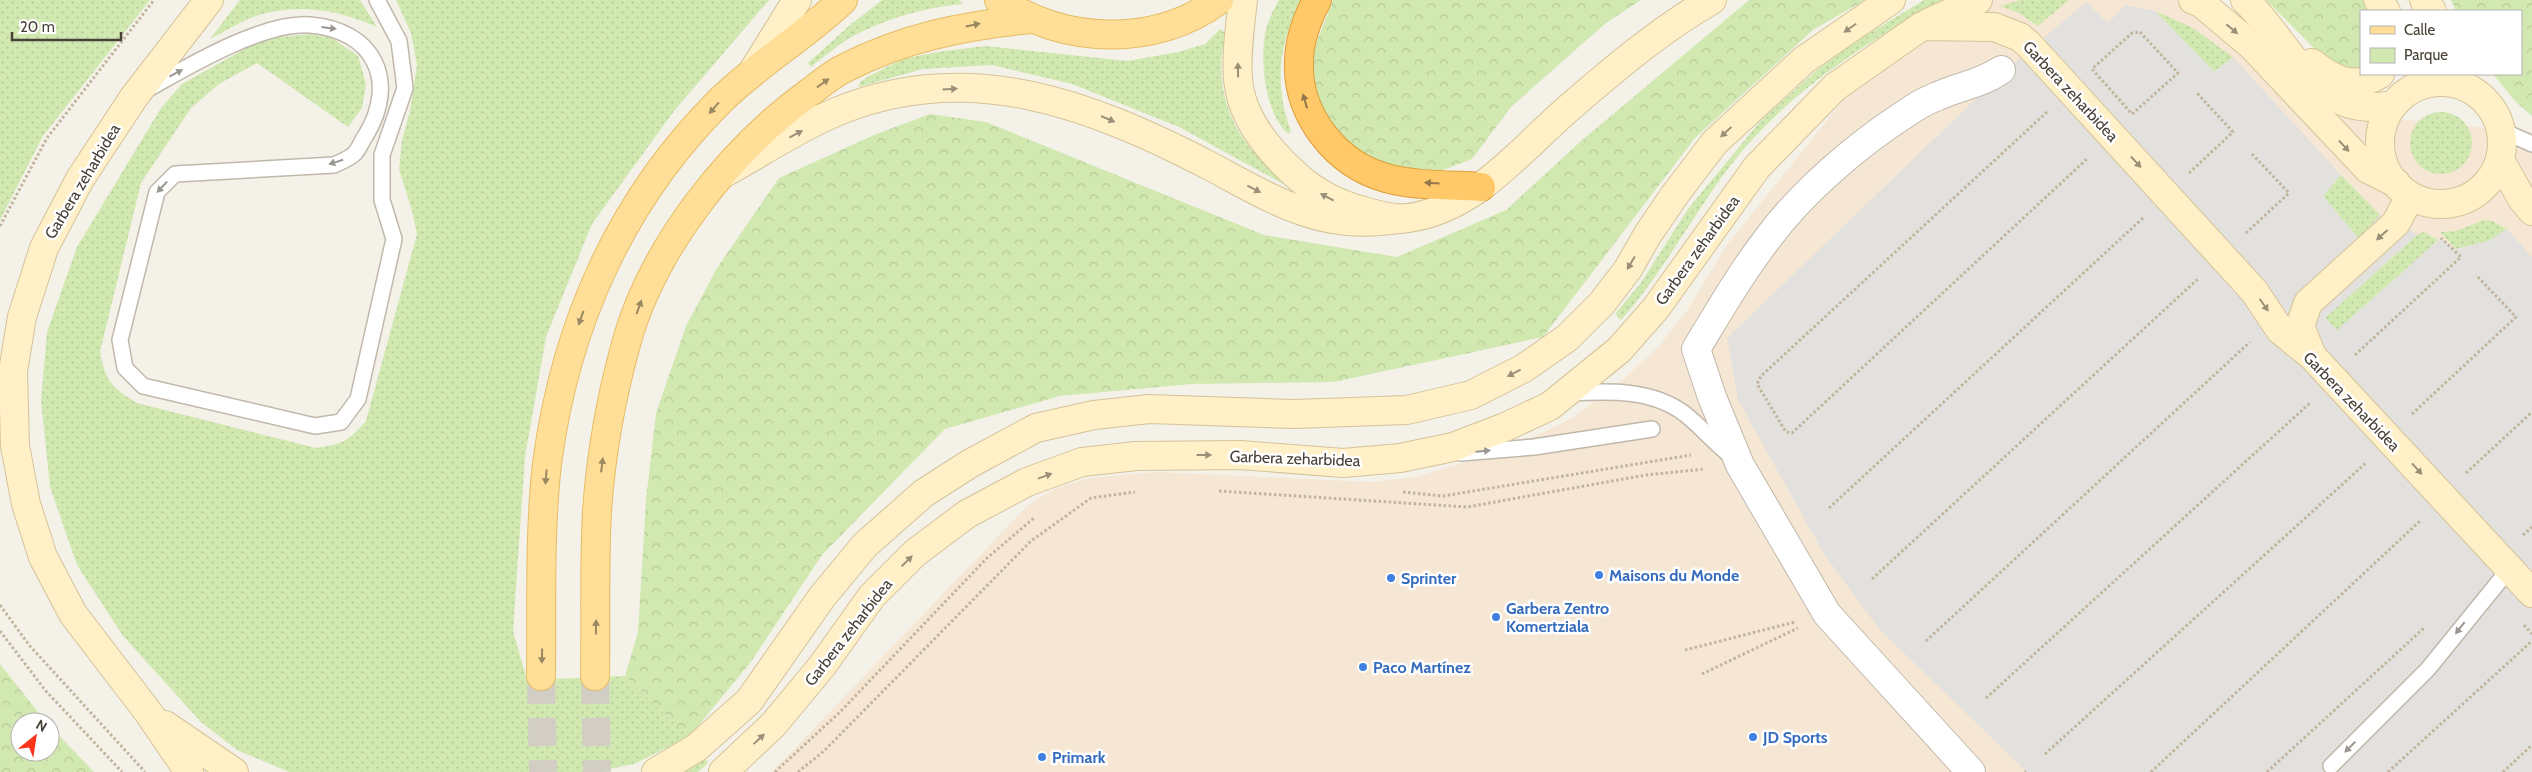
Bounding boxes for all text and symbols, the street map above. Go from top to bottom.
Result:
scale bar [12,10,121,42]
legend [2360,10,2522,75]
text: 20 m [20,18,55,36]
one-way arrow [966,21,981,29]
text: Calle [2404,21,2435,39]
one-way arrow [1844,23,1857,33]
one-way arrow [2225,23,2237,35]
one-way arrow [321,24,337,32]
street label: Garbera zeharbidea [2019,37,2122,146]
text: Parque [2404,46,2448,64]
one-way arrow [1234,61,1242,77]
one-way arrow [169,69,184,77]
one-way arrow [816,77,829,88]
one-way arrow [942,84,958,92]
one-way arrow [1301,94,1309,109]
one-way arrow [709,102,720,114]
one-way arrow [1101,116,1115,124]
street label: Garbera zeharbidea [41,120,124,242]
one-way arrow [1721,126,1733,138]
one-way arrow [789,130,803,138]
one-way arrow [2338,140,2350,152]
one-way arrow [2130,155,2142,167]
one-way arrow [328,159,343,167]
one-way arrow [1424,179,1440,187]
one-way arrow [156,180,168,192]
one-way arrow [1247,185,1262,193]
street label: Garbera zeharbidea [1651,192,1744,309]
one-way arrow [1320,193,1335,201]
one-way arrow [2377,229,2389,241]
one-way arrow [1627,257,1636,270]
one-way arrow [2259,298,2269,312]
one-way arrow [635,299,643,314]
one-way arrow [577,311,585,326]
street label: Garbera zeharbidea [2299,348,2404,455]
one-way arrow [1507,369,1521,377]
street label: Garbera zeharbidea [1229,447,1361,470]
one-way arrow [1475,447,1491,455]
one-way arrow [1196,451,1212,459]
one-way arrow [598,457,606,473]
one-way arrow [2411,462,2423,474]
one-way arrow [542,469,550,485]
one-way arrow [1037,472,1052,479]
one-way arrow [901,555,913,567]
place label: Maisons du Monde [1609,566,1739,585]
place label: Sprinter [1401,569,1457,588]
marker: Maisons du Monde [1593,569,1605,581]
marker: Sprinter [1385,572,1397,584]
street label: Garbera zeharbidea [801,575,896,690]
place label: Garbera Zentro Komertziala [1506,599,1609,636]
marker: Garbera Zentro Komertziala [1490,611,1502,623]
one-way arrow [592,619,600,635]
one-way arrow [2455,621,2466,634]
one-way arrow [537,649,545,665]
place label: Paco Martínez [1373,658,1471,677]
marker: Paco Martínez [1357,661,1369,673]
north arrow [10,712,60,762]
text: N [33,715,50,736]
place label: JD Sports [1762,728,1828,747]
marker: JD Sports [1747,731,1759,743]
one-way arrow [752,733,764,745]
one-way arrow [2344,741,2356,753]
place label: Primark [1052,748,1106,767]
marker: Primark [1036,751,1048,763]

